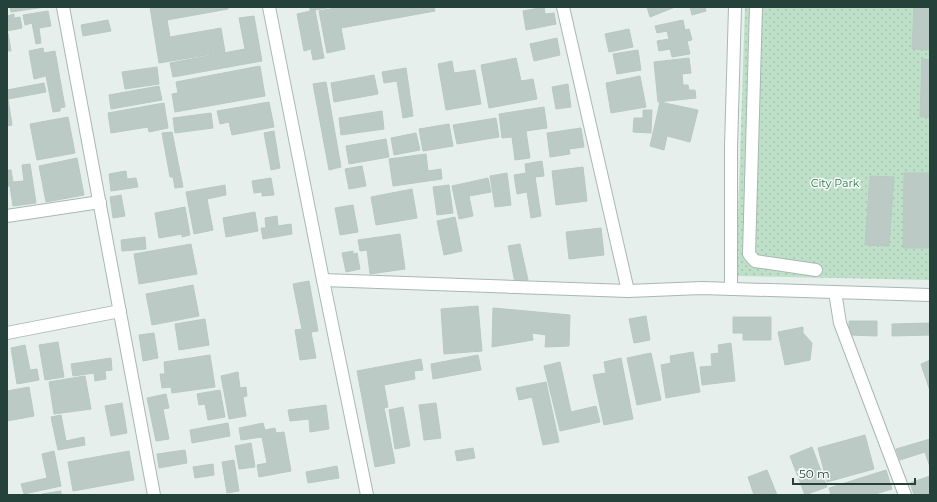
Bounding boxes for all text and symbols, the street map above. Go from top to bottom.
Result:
park label: City Park [811,176,860,190]
scale bar [793,460,915,486]
text: 50 m [799,466,830,481]

